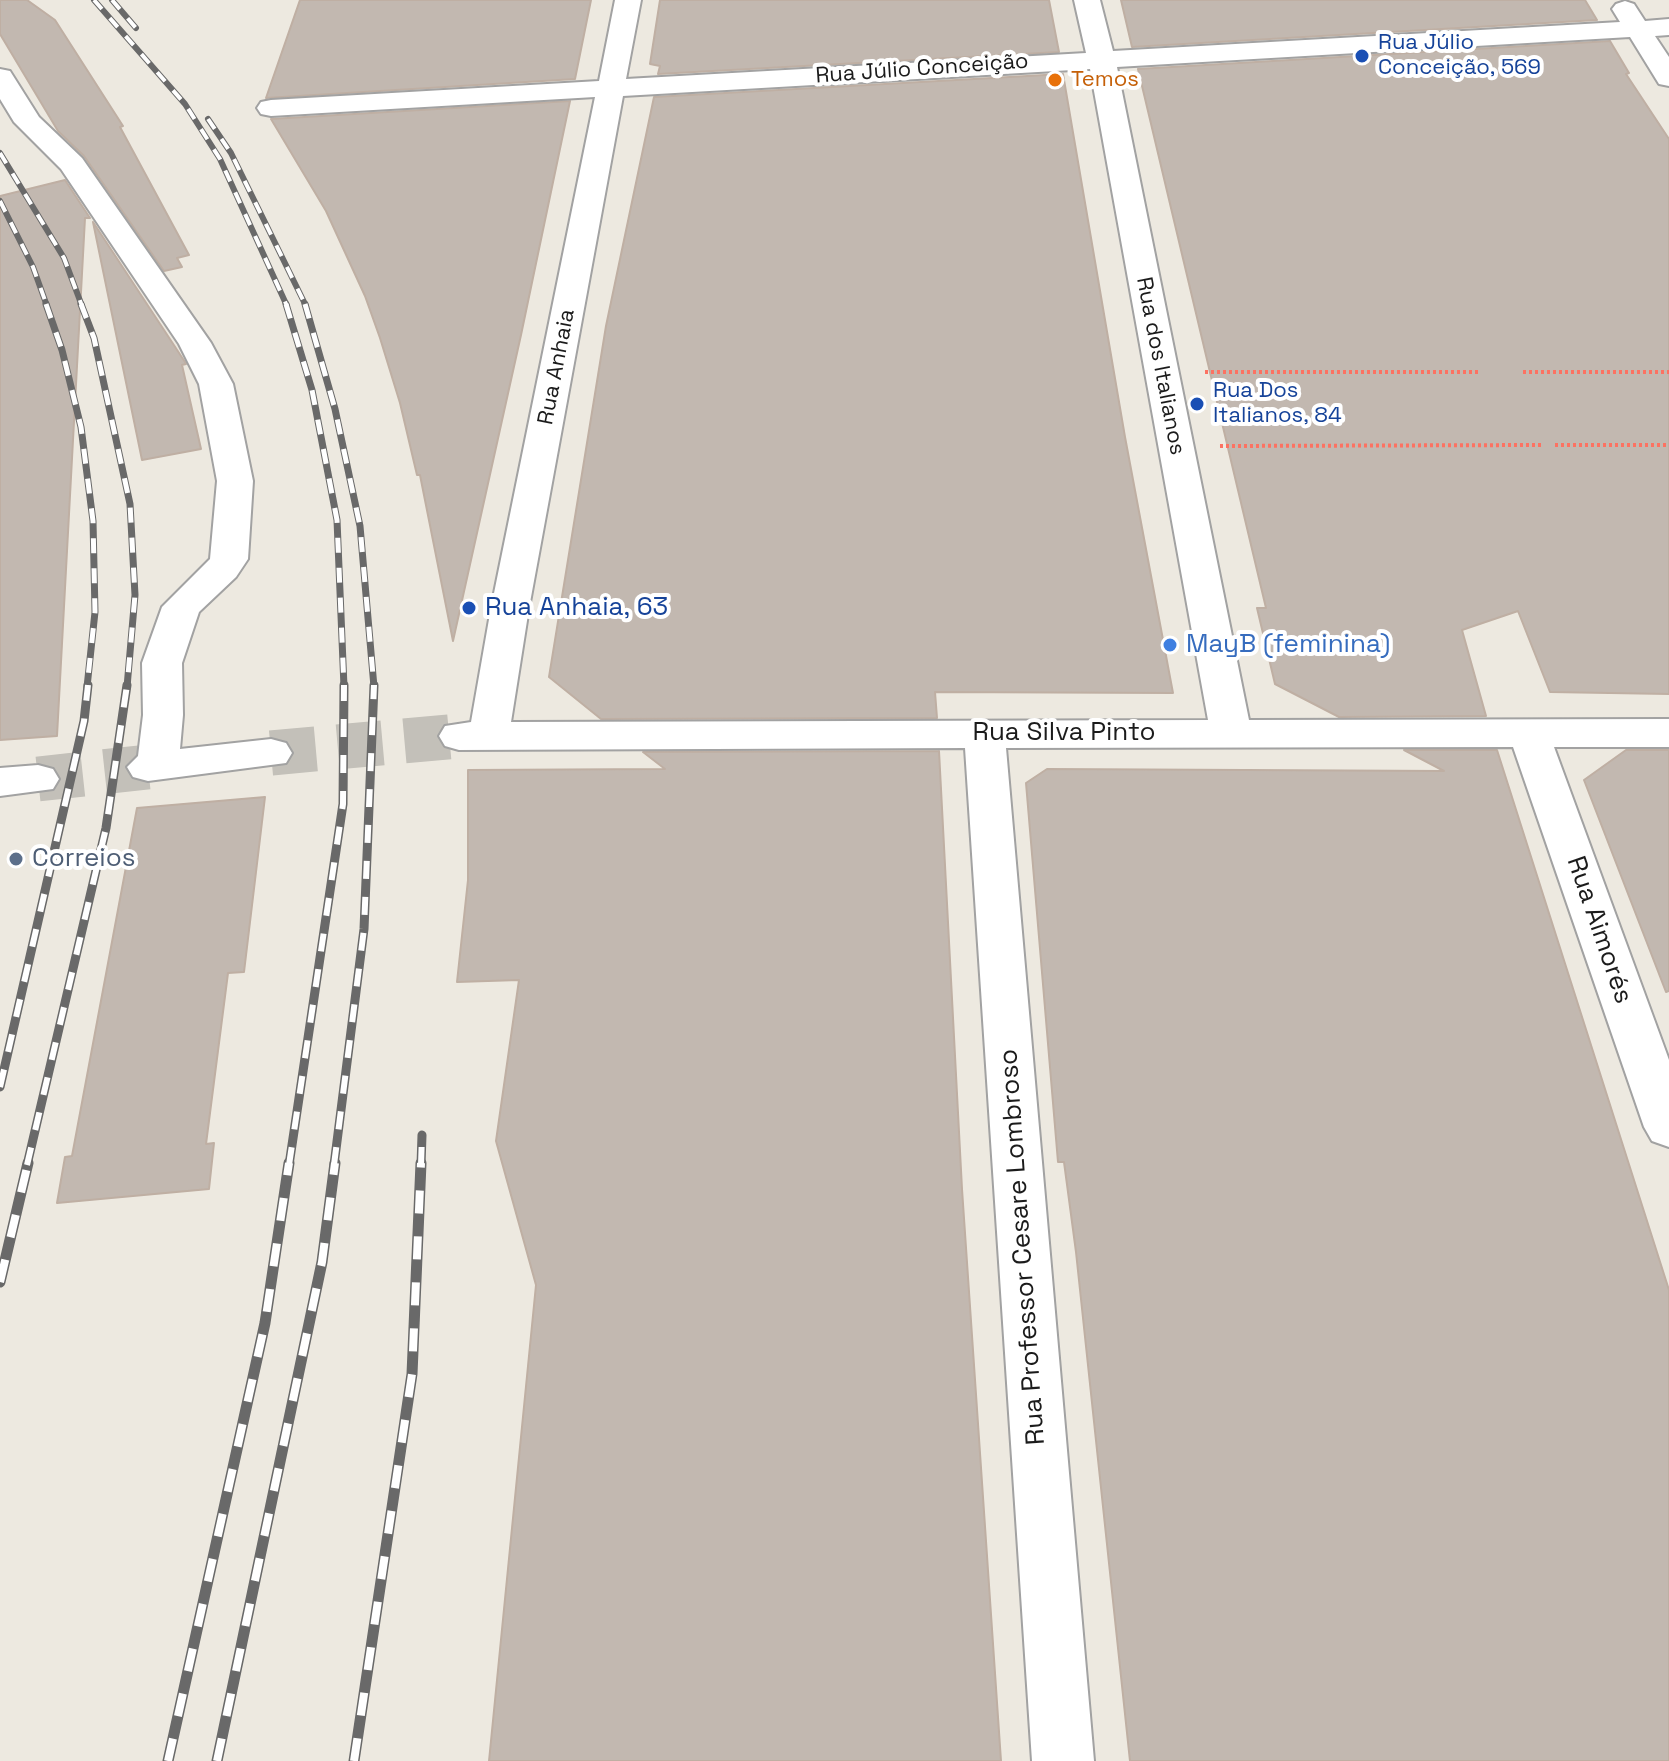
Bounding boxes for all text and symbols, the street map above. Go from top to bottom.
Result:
place label: Rua Júlio Conceição, 569 [1378,30,1541,82]
marker: Rua Júlio Conceição, 569 [1353,47,1371,65]
street label: Rua Júlio Conceição [815,48,1029,90]
place label: Temos [1071,67,1139,93]
marker: Temos [1046,71,1064,89]
street label: Rua dos Italianos [1130,275,1190,457]
street label: Rua Anhaia [533,307,581,427]
place label: Rua Dos Italianos, 84 [1213,378,1342,430]
marker: Rua Dos Italianos, 84 [1188,395,1206,413]
place label: Rua Anhaia, 63 [485,592,668,624]
marker: Rua Anhaia, 63 [460,599,478,617]
place label: MayB (feminina) [1186,629,1390,661]
marker: MayB (feminina) [1161,636,1179,654]
street label: Rua Silva Pinto [973,717,1155,749]
place label: Correios [32,843,135,875]
marker: Correios [7,850,25,868]
street label: Rua Aimorés [1559,852,1639,1008]
street label: Rua Professor Cesare Lombroso [994,1048,1052,1446]

